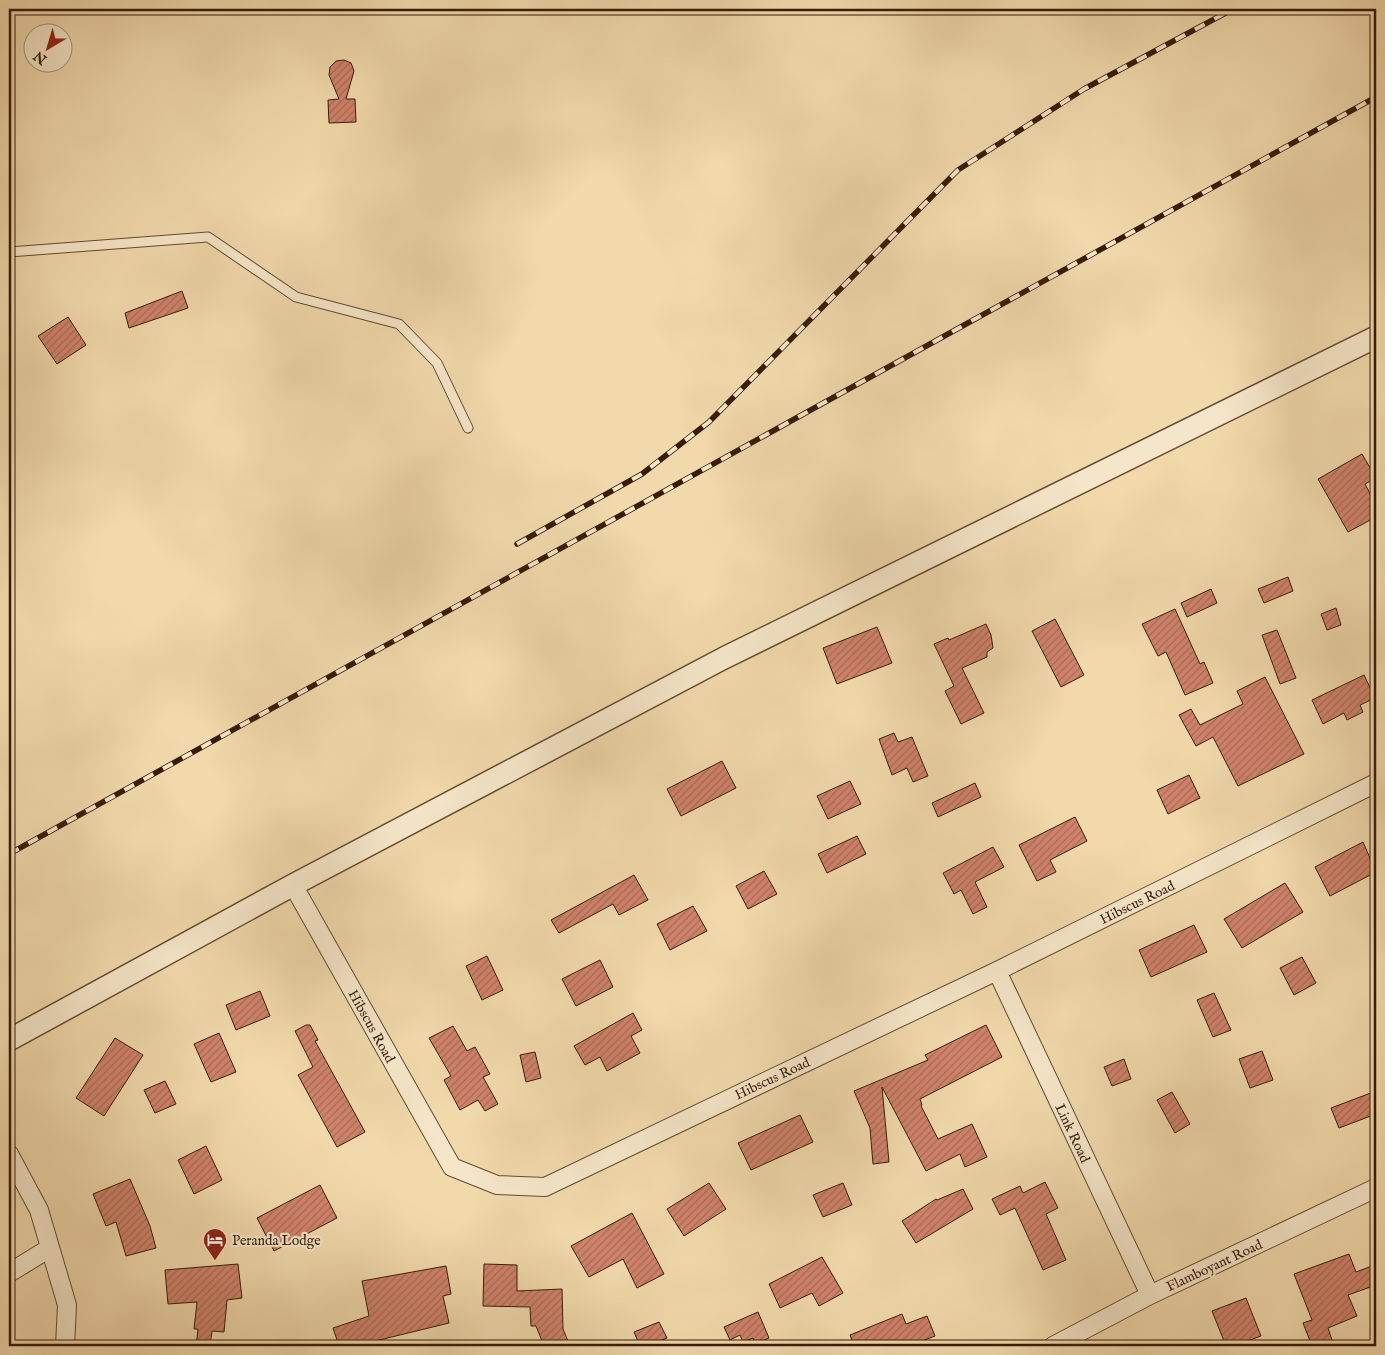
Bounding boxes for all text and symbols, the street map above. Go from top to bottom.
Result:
north arrow [22,22,72,72]
text: N [30,47,52,69]
street label: Hibscus Road [1097,877,1178,929]
street label: Hibscus Road [344,987,399,1067]
street label: Hibscus Road [732,1053,813,1104]
street label: Link Road [1051,1101,1094,1166]
hotel icon: Peranda Lodge [202,1227,228,1261]
place label: Peranda Lodge [232,1232,321,1250]
street label: Flamboyant Road [1163,1236,1266,1296]

